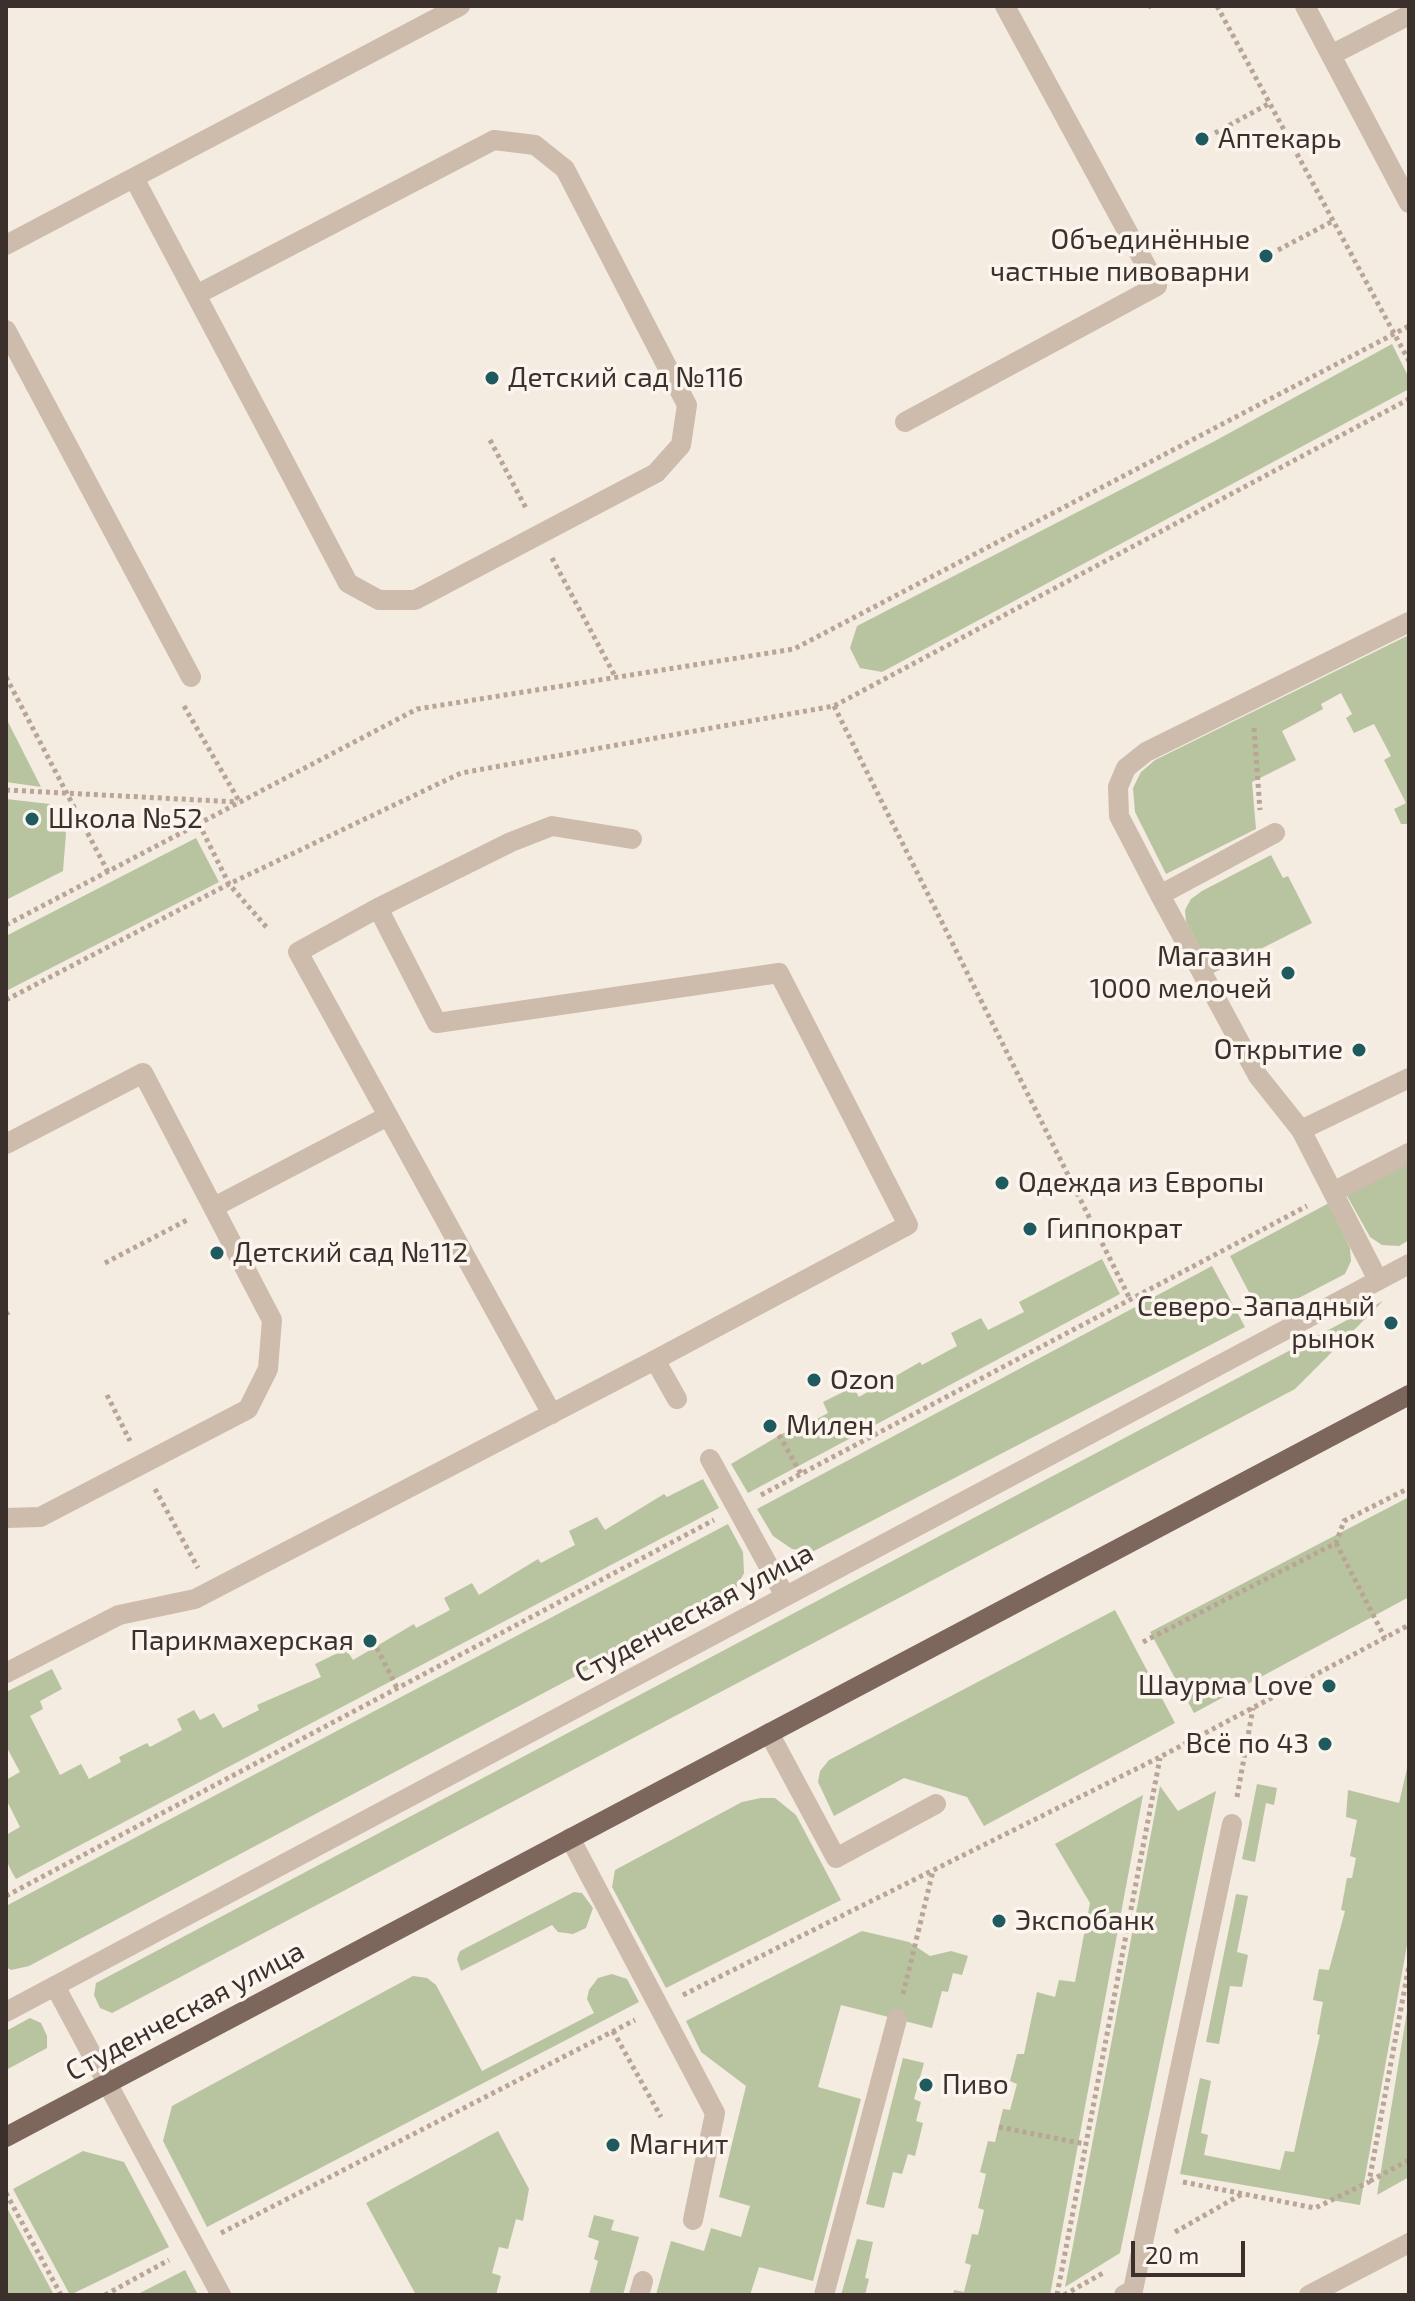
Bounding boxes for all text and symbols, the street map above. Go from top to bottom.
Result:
place label: Аптекарь [1218,122,1341,156]
marker: Аптекарь [1193,130,1211,148]
place label: Объединённые частные пивоварни [990,223,1250,289]
marker: Объединённые частные пивоварни [1257,247,1275,265]
place label: Детский сад №116 [508,361,743,395]
marker: Детский сад №116 [483,369,501,387]
place label: Школа №52 [48,802,203,836]
marker: Школа №52 [23,810,41,828]
place label: Магазин 1000 мелочей [1090,940,1272,1006]
marker: Магазин 1000 мелочей [1279,964,1297,982]
place label: Открытие [1214,1033,1343,1067]
marker: Открытие [1350,1041,1368,1059]
place label: Одежда из Европы [1018,1166,1264,1200]
marker: Одежда из Европы [993,1174,1011,1192]
place label: Гиппократ [1046,1212,1183,1246]
marker: Гиппократ [1021,1220,1039,1238]
place label: Детский сад №112 [233,1236,468,1270]
marker: Детский сад №112 [208,1244,226,1262]
place label: Северо-Западный рынок [1137,1290,1375,1356]
marker: Северо-Западный рынок [1382,1314,1400,1332]
place label: Ozon [830,1363,895,1397]
marker: Ozon [805,1371,823,1389]
place label: Милен [786,1409,874,1443]
marker: Милен [761,1417,779,1435]
street label: Студенческая улица [569,1536,819,1690]
place label: Парикмахерская [130,1624,354,1658]
marker: Парикмахерская [361,1632,379,1650]
place label: Шаурма Love [1138,1669,1313,1703]
marker: Шаурма Love [1320,1677,1338,1695]
place label: Всё по 43 [1186,1727,1309,1761]
marker: Всё по 43 [1316,1735,1334,1753]
place label: Экспобанк [1015,1904,1155,1938]
marker: Экспобанк [990,1912,1008,1930]
street label: Студенческая улица [60,1934,310,2088]
place label: Пиво [942,2068,1009,2102]
marker: Пиво [917,2076,935,2094]
place label: Магнит [629,2128,728,2162]
marker: Магнит [604,2136,622,2154]
scale bar [1135,2225,1249,2275]
text: 20 m [1145,2240,1199,2269]

